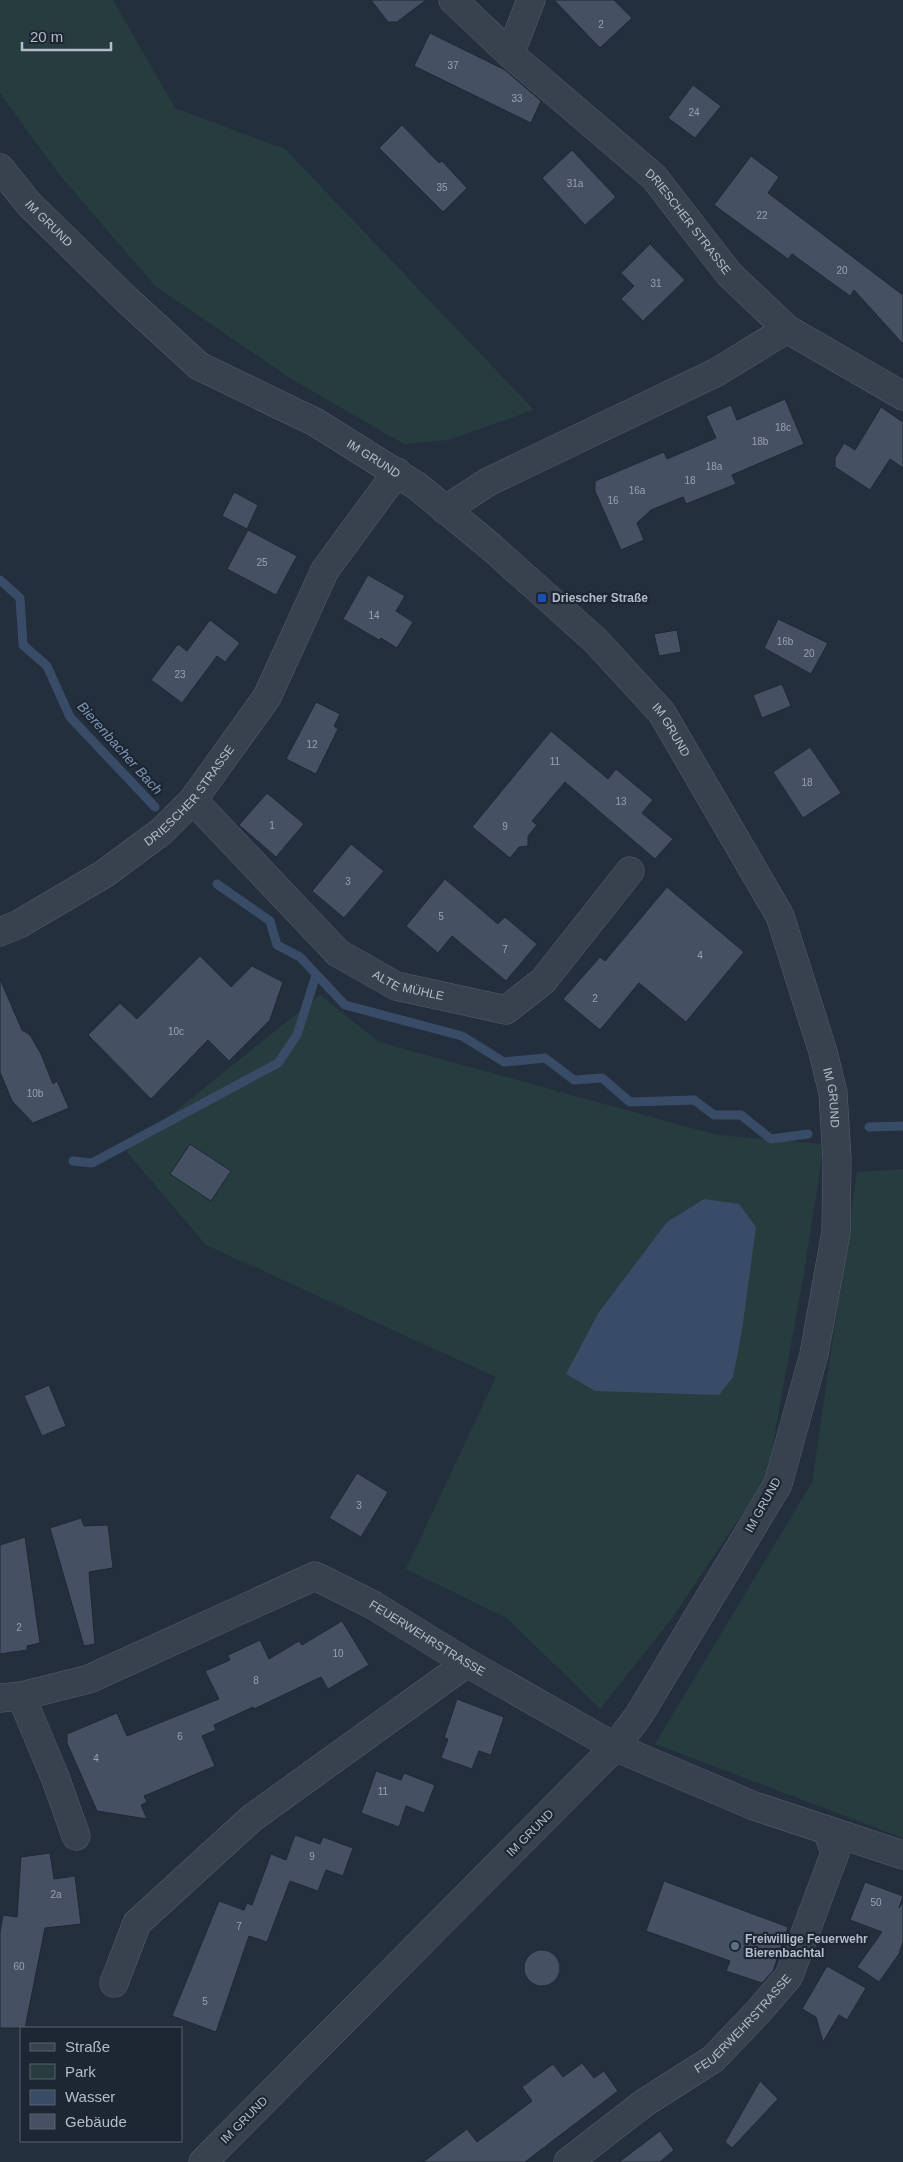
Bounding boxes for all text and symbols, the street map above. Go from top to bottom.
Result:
house number: 2 [598,19,604,30]
scale bar [22,20,111,52]
text: 20 m [30,28,63,45]
house number: 37 [447,60,459,71]
house number: 33 [511,93,523,104]
house number: 24 [688,107,700,118]
street label: DRIESCHER STRASSE [643,166,734,277]
house number: 31a [567,178,584,189]
house number: 35 [436,182,448,193]
street label: IM GRUND [22,198,76,250]
house number: 22 [756,210,768,221]
house number: 20 [836,265,848,276]
house number: 31 [650,278,662,289]
house number: 18c [775,422,791,433]
house number: 18b [752,436,769,447]
street label: IM GRUND [344,437,403,481]
house number: 18a [706,461,723,472]
house number: 18 [684,475,696,486]
house number: 16a [629,485,646,496]
house number: 16 [607,495,619,506]
house number: 25 [256,557,268,568]
place label: Driescher Straße [552,591,648,605]
marker: Driescher Straße [536,592,548,604]
house number: 14 [368,610,380,621]
house number: 16b [777,636,794,647]
house number: 20 [803,648,815,659]
house number: 23 [174,669,186,680]
water label: Bierenbacher Bach [74,698,166,798]
street label: IM GRUND [649,700,693,760]
house number: 12 [306,739,318,750]
street label: DRIESCHER STRASSE [141,742,237,849]
house number: 11 [550,756,561,767]
house number: 18 [801,777,813,788]
house number: 13 [615,796,627,807]
house number: 1 [269,820,275,831]
house number: 9 [502,821,508,832]
house number: 3 [345,876,351,887]
house number: 5 [438,911,444,922]
house number: 7 [502,944,508,955]
house number: 4 [697,950,703,961]
street label: ALTE MÜHLE [370,967,445,1003]
house number: 2 [592,993,598,1004]
house number: 10c [168,1026,184,1037]
street label: IM GRUND [820,1066,842,1129]
house number: 10b [27,1088,44,1099]
street label: IM GRUND [742,1475,784,1535]
house number: 3 [356,1500,362,1511]
street label: FEUERWEHRSTRASSE [367,1597,488,1679]
house number: 2 [16,1622,22,1633]
house number: 10 [332,1648,344,1659]
house number: 8 [253,1675,259,1686]
house number: 6 [177,1731,183,1742]
house number: 4 [93,1753,99,1764]
house number: 11 [378,1786,389,1797]
street label: IM GRUND [504,1806,557,1859]
house number: 9 [309,1851,315,1862]
house number: 2a [50,1889,62,1900]
house number: 50 [870,1897,882,1908]
house number: 7 [236,1921,242,1932]
place label: Freiwillige Feuerwehr Bierenbachtal [745,1932,868,1960]
marker: Freiwillige Feuerwehr Bierenbachtal [729,1940,741,1952]
house number: 60 [13,1961,25,1972]
street label: FEUERWEHRSTRASSE [692,1971,794,2076]
house number: 5 [202,1996,208,2007]
legend [20,2027,182,2142]
text: Straße [65,2038,110,2055]
text: Park [65,2063,96,2080]
text: Wasser [65,2088,115,2105]
street label: IM GRUND [218,2093,271,2146]
text: Gebäude [65,2113,127,2130]

